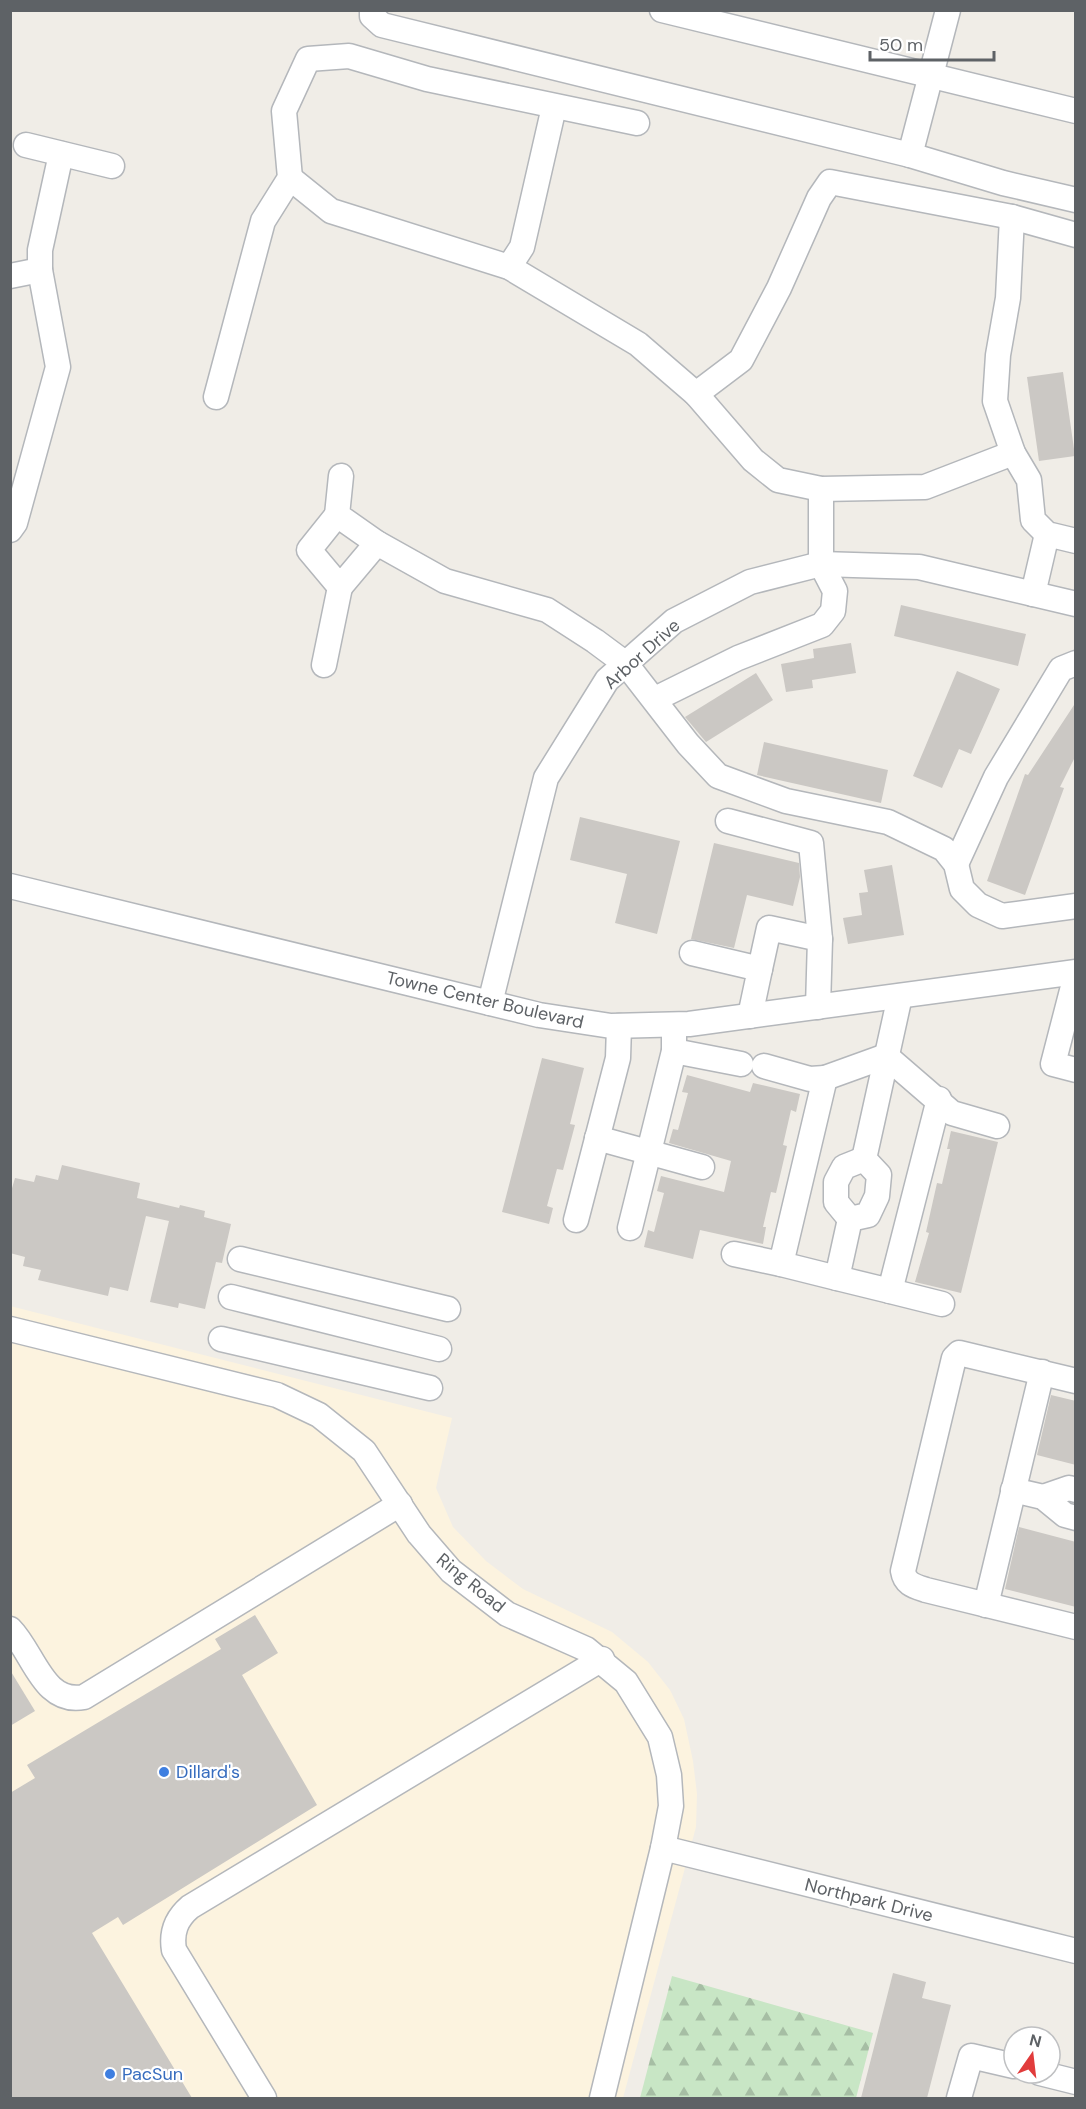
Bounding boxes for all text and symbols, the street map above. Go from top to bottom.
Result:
scale bar [870,24,994,62]
text: 50 m [879,33,923,57]
street label: Arbor Drive [599,613,685,695]
street label: Towne Center Boulevard [384,966,586,1034]
street label: Ring Road [432,1548,510,1618]
place label: Dillard's [176,1760,240,1784]
marker: Dillard's [157,1765,171,1779]
street label: Northpark Drive [802,1872,936,1928]
north arrow [1002,2025,1062,2085]
text: N [1027,2029,1044,2053]
place label: PacSun [122,2062,183,2086]
marker: PacSun [103,2067,117,2081]

